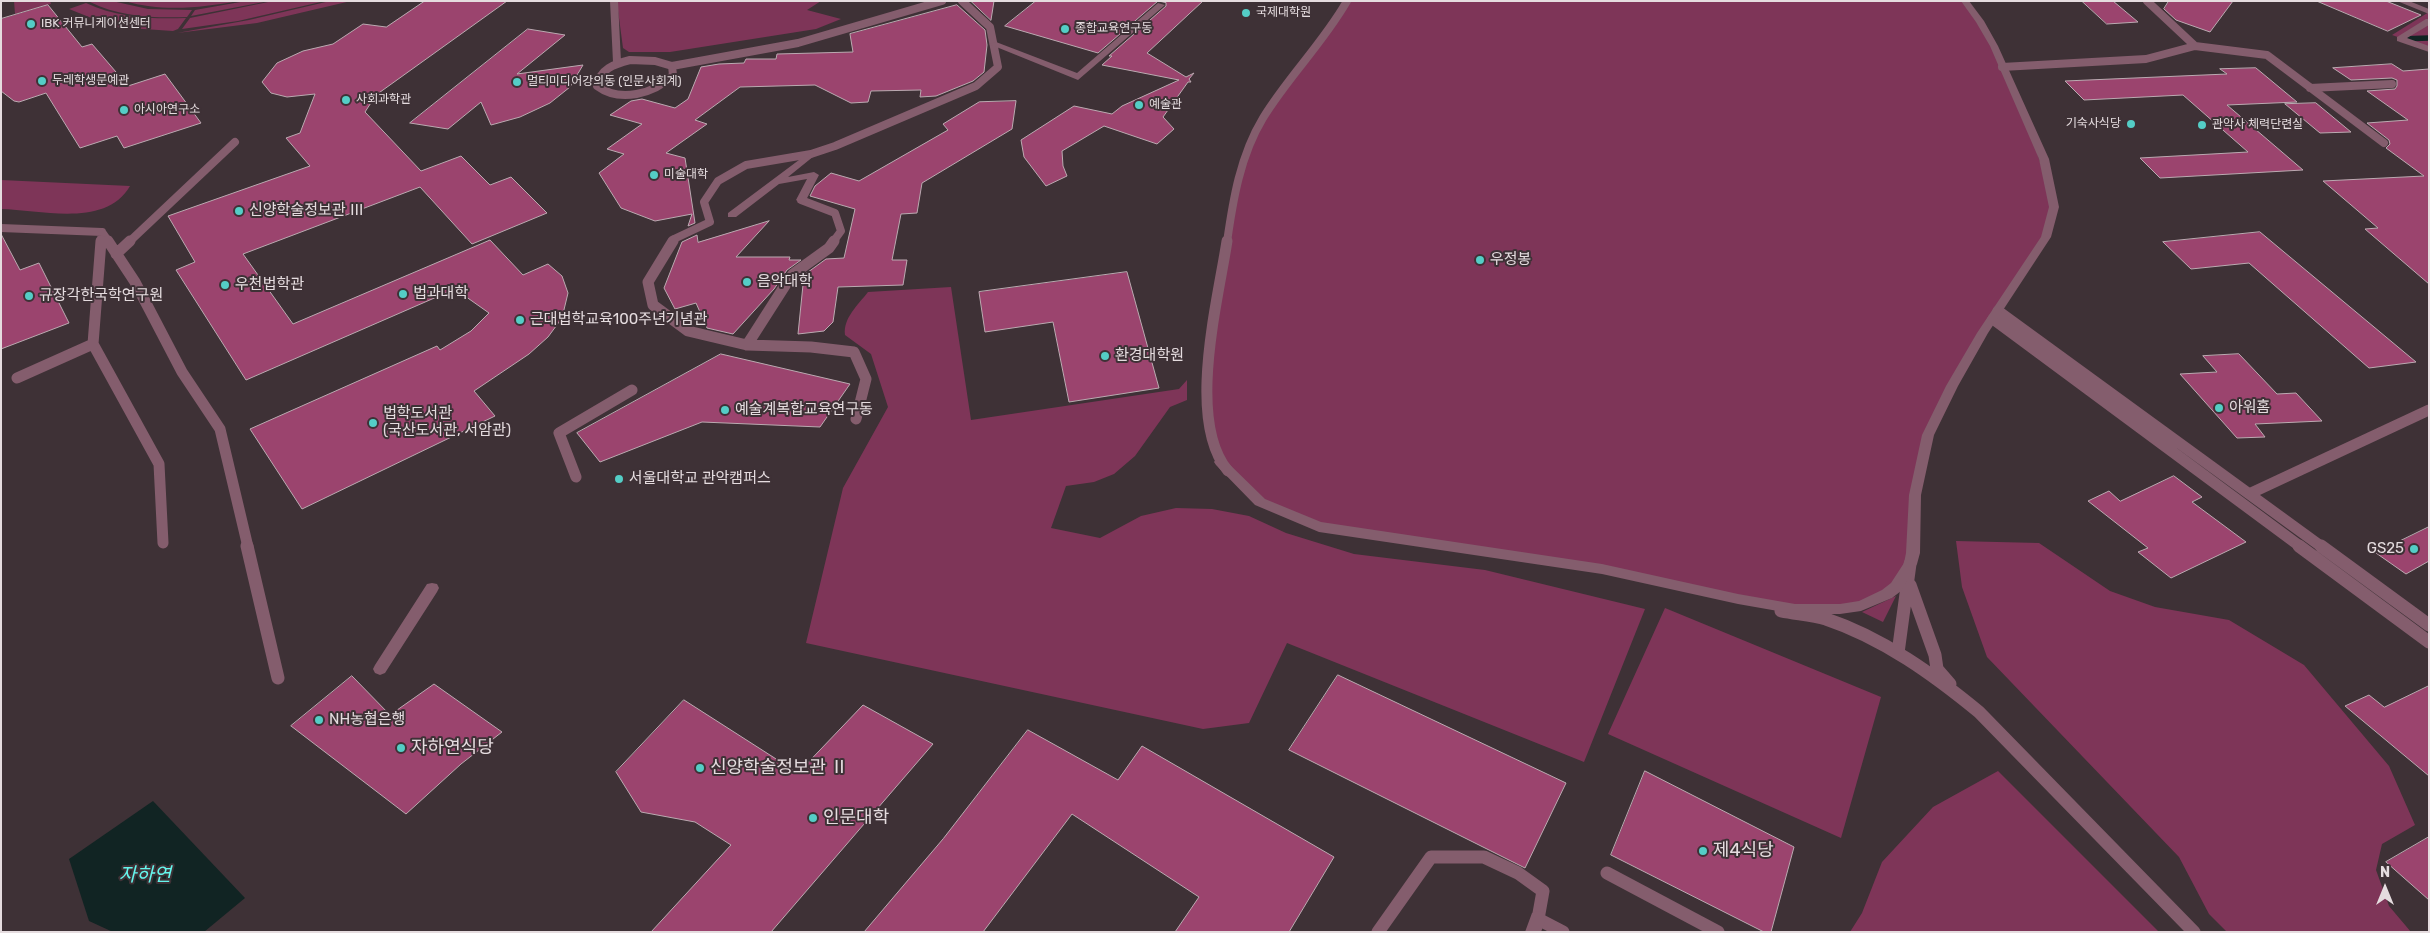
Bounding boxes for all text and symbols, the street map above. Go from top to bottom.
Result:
place label: 국제대학원 [1256,6,1311,20]
marker: 국제대학원 [1240,7,1252,19]
place label: IBK 커뮤니케이션센터 [41,17,151,31]
marker: IBK 커뮤니케이션센터 [25,18,37,30]
place label: 종합교육연구동 [1075,22,1152,36]
marker: 종합교육연구동 [1059,23,1071,35]
place label: 두레학생문예관 [52,74,129,88]
marker: 두레학생문예관 [36,75,48,87]
place label: 멀티미디어강의동 (인문사회계) [527,75,682,89]
marker: 멀티미디어강의동 (인문사회계) [511,76,523,88]
place label: 사회과학관 [356,93,411,107]
marker: 사회과학관 [340,94,352,106]
place label: 예술관 [1149,98,1182,112]
marker: 예술관 [1133,99,1145,111]
place label: 아시아연구소 [134,103,200,117]
marker: 아시아연구소 [118,104,130,116]
place label: 기숙사식당 [2066,117,2121,131]
marker: 기숙사식당 [2125,118,2137,130]
place label: 관악사 체력단련실 [2212,118,2303,132]
marker: 관악사 체력단련실 [2196,119,2208,131]
place label: 미술대학 [664,168,708,182]
marker: 미술대학 [648,169,660,181]
place label: 신양학술정보관 Ⅲ [249,202,364,220]
marker: 신양학술정보관 Ⅲ [233,205,245,217]
place label: 우정봉 [1490,251,1531,269]
marker: 우정봉 [1474,254,1486,266]
place label: 음악대학 [757,273,812,291]
place label: 우천법학관 [235,276,304,294]
marker: 음악대학 [741,276,753,288]
marker: 우천법학관 [219,279,231,291]
place label: 법과대학 [413,285,468,303]
place label: 규장각한국학연구원 [39,287,163,305]
marker: 법과대학 [397,288,409,300]
marker: 규장각한국학연구원 [23,290,35,302]
place label: 근대법학교육100주년기념관 [530,311,707,329]
marker: 근대법학교육100주년기념관 [514,314,526,326]
place label: 환경대학원 [1115,347,1184,365]
marker: 환경대학원 [1099,350,1111,362]
place label: 아워홈 [2229,399,2270,417]
place label: 예술계복합교육연구동 [735,401,873,419]
marker: 아워홈 [2213,402,2225,414]
marker: 예술계복합교육연구동 [719,404,731,416]
place label: 법학도서관 (국산도서관, 서암관) [383,405,511,440]
marker: 법학도서관 (국산도서관, 서암관) [367,417,379,429]
place label: 서울대학교 관악캠퍼스 [629,470,771,488]
marker: 서울대학교 관악캠퍼스 [613,473,625,485]
place label: GS25 [2367,540,2404,558]
marker: GS25 [2408,543,2420,555]
place label: NH농협은행 [329,711,405,729]
marker: NH농협은행 [313,714,325,726]
place label: 자하연식당 [411,737,494,759]
marker: 자하연식당 [395,742,407,754]
place label: 신양학술정보관 Ⅱ [710,757,848,779]
marker: 신양학술정보관 Ⅱ [694,762,706,774]
place label: 인문대학 [823,807,889,829]
marker: 인문대학 [807,812,819,824]
place label: 제4식당 [1713,840,1774,862]
marker: 제4식당 [1697,845,1709,857]
north arrow [2360,863,2410,913]
text: N [2380,864,2390,881]
water label: 자하연 [119,865,171,887]

